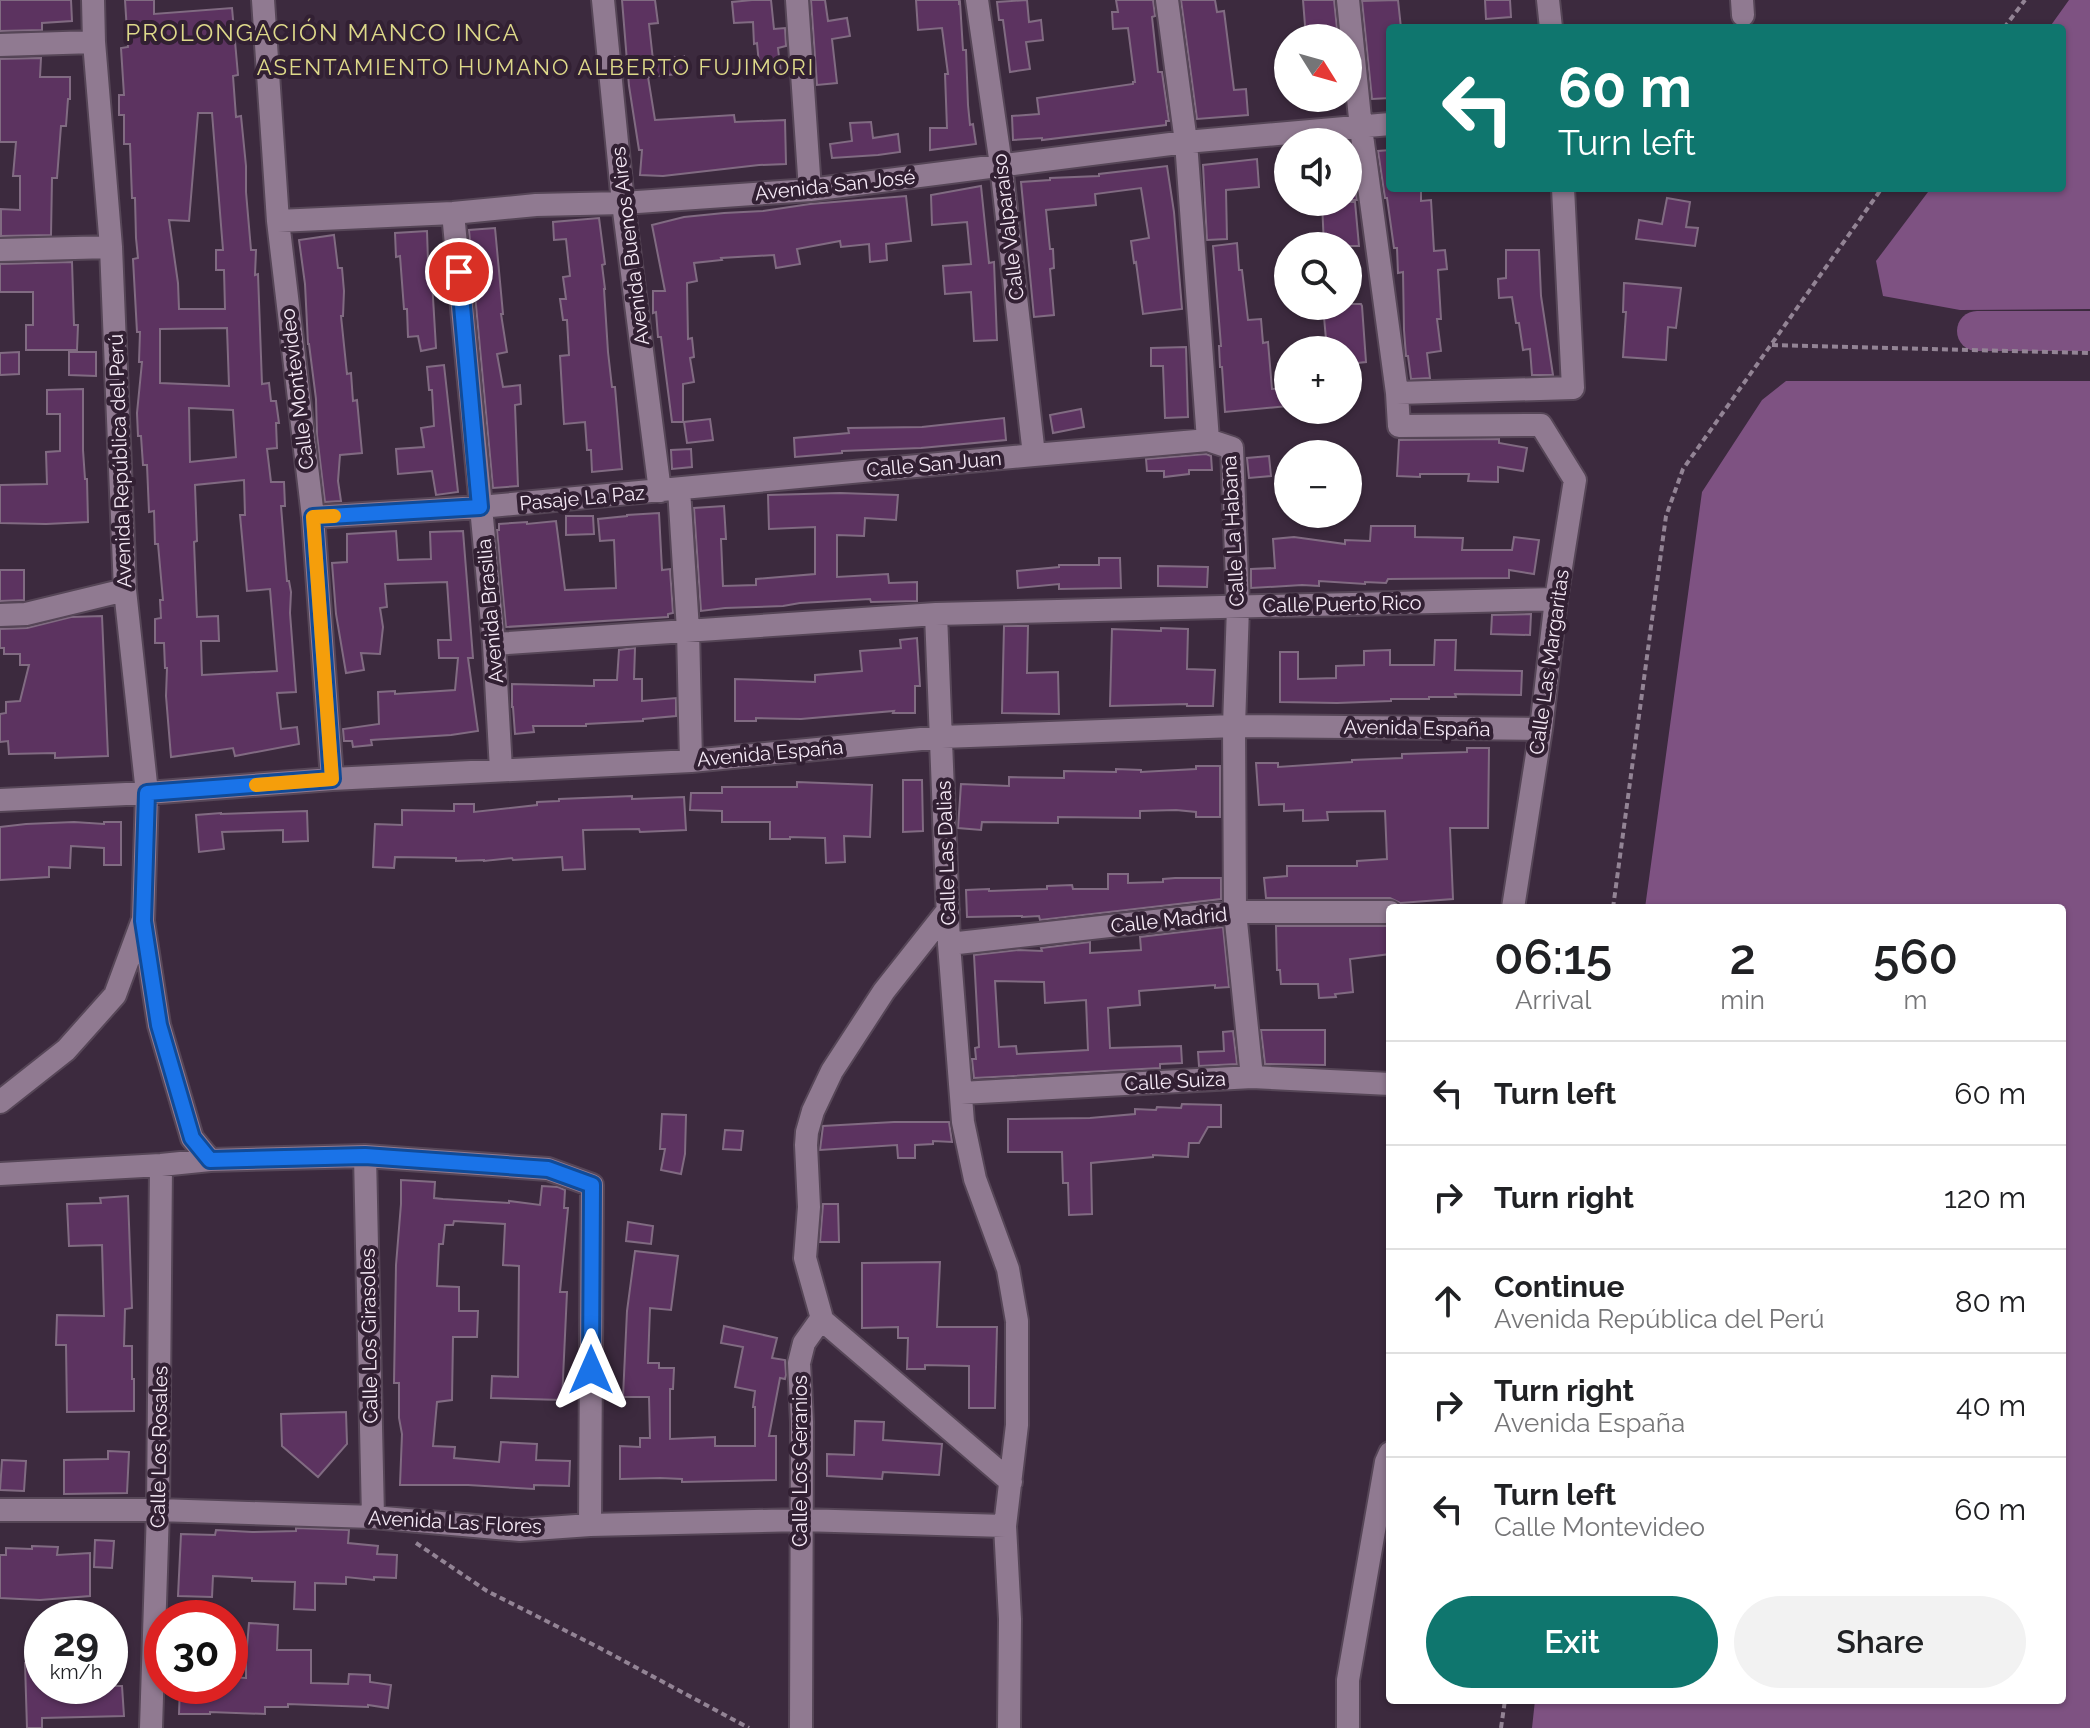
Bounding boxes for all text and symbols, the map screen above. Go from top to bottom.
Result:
district label: PROLONGACIÓN MANCO INCA [125,18,521,47]
north arrow [1274,24,1362,112]
map controls [1274,24,1362,528]
district label: ASENTAMIENTO HUMANO ALBERTO FUJIMORI [257,54,815,80]
text: 60 m [1558,54,1692,120]
icon: left [1426,56,1530,160]
text: Turn left [1558,121,1696,163]
button: sound [1274,128,1362,216]
street label: Avenida Buenos Aires [606,145,654,347]
street label: Calle Valparaíso [987,152,1029,302]
street label: Avenida San José [754,165,917,205]
button: search [1274,232,1362,320]
pin [425,238,493,306]
icon: arrive [437,250,481,294]
street label: Calle Montevideo [275,307,319,471]
street label: Avenida República del Perú [104,334,136,588]
button: + [1274,336,1362,424]
button: − [1274,440,1362,528]
street label: Calle San Juan [865,446,1003,482]
street label: Calle La Habana [1217,455,1249,607]
street label: Pasaje La Paz [518,481,646,515]
street label: Avenida Brasilia [472,538,508,684]
street label: Calle Las Margaritas [1524,568,1574,756]
street label: Calle Puerto Rico [1262,591,1422,617]
street label: Avenida España [1343,715,1491,741]
street label: Avenida España [696,735,844,771]
street label: Calle Las Dalias [931,780,961,926]
street label: Calle Madrid [1110,902,1228,938]
text: 06:15 [1494,929,1612,985]
text: 2 [1729,929,1756,985]
text: 560 [1873,929,1958,985]
text: Arrival [1515,985,1591,1015]
text: min [1720,985,1765,1015]
text: m [1904,985,1927,1015]
street label: Calle Suiza [1124,1066,1226,1096]
icon: left [1426,1071,1470,1115]
text: Turn left [1494,1076,1616,1111]
text: 60 m [1954,1076,2026,1111]
icon: right [1426,1175,1470,1219]
text: Turn right [1494,1180,1634,1215]
text: 120 m [1944,1180,2026,1215]
street label: Calle Los Girasoles [355,1248,383,1424]
text: Continue [1494,1269,1625,1304]
icon: ahead [1426,1279,1470,1323]
text: 80 m [1955,1284,2026,1319]
text: Avenida República del Perú [1494,1304,1824,1334]
position arrow [549,1328,633,1412]
street label: Calle Los Rosales [146,1366,172,1528]
text: Turn right [1494,1373,1634,1408]
street label: Calle Los Geranios [788,1375,812,1547]
icon: right [1426,1383,1470,1427]
text: 40 m [1956,1388,2026,1423]
text: Avenida España [1494,1408,1685,1438]
text: Turn left [1494,1477,1616,1512]
icon: left [1426,1487,1470,1531]
text: 60 m [1954,1492,2026,1527]
street label: Avenida Las Flores [368,1505,542,1539]
text: Calle Montevideo [1494,1512,1705,1542]
button: Exit [1426,1596,1718,1688]
button: Share [1734,1596,2026,1688]
speed limit sign: 30 [144,1600,248,1704]
text: 29 [53,1618,99,1665]
text: km/h [50,1660,102,1684]

